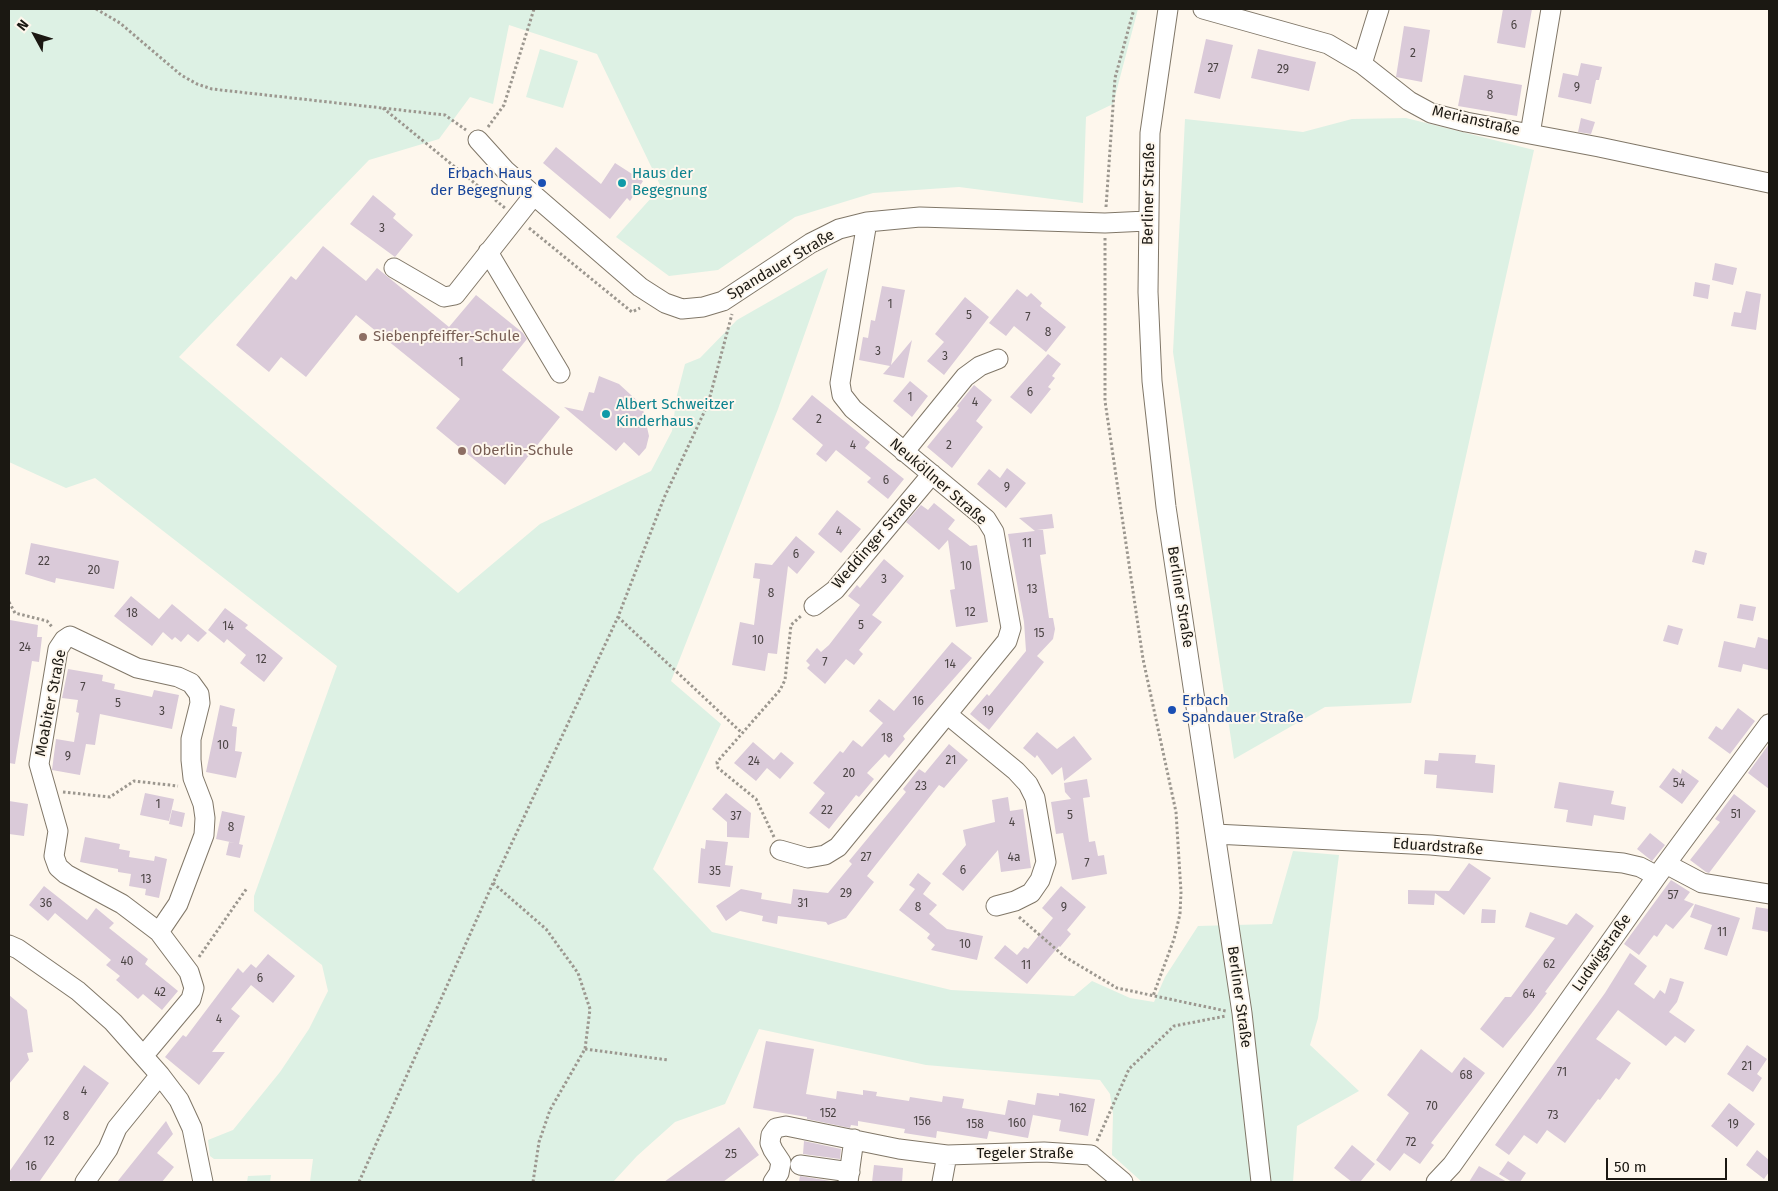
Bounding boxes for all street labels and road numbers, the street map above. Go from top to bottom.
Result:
street label: Merianstraße [1430,102,1522,140]
street label: Berliner Straße [1139,143,1159,245]
street label: Spandauer Straße [724,226,838,304]
street label: Neuköllner Straße [886,435,990,529]
street label: Weddinger Straße [829,489,921,593]
street label: Berliner Straße [1163,545,1197,649]
street label: Moabiter Straße [32,648,70,758]
street label: Eduardstraße [1392,835,1484,859]
street label: Ludwigstraße [1569,911,1635,995]
street label: Berliner Straße [1223,945,1255,1049]
street label: Tegeler Straße [976,1145,1074,1163]

